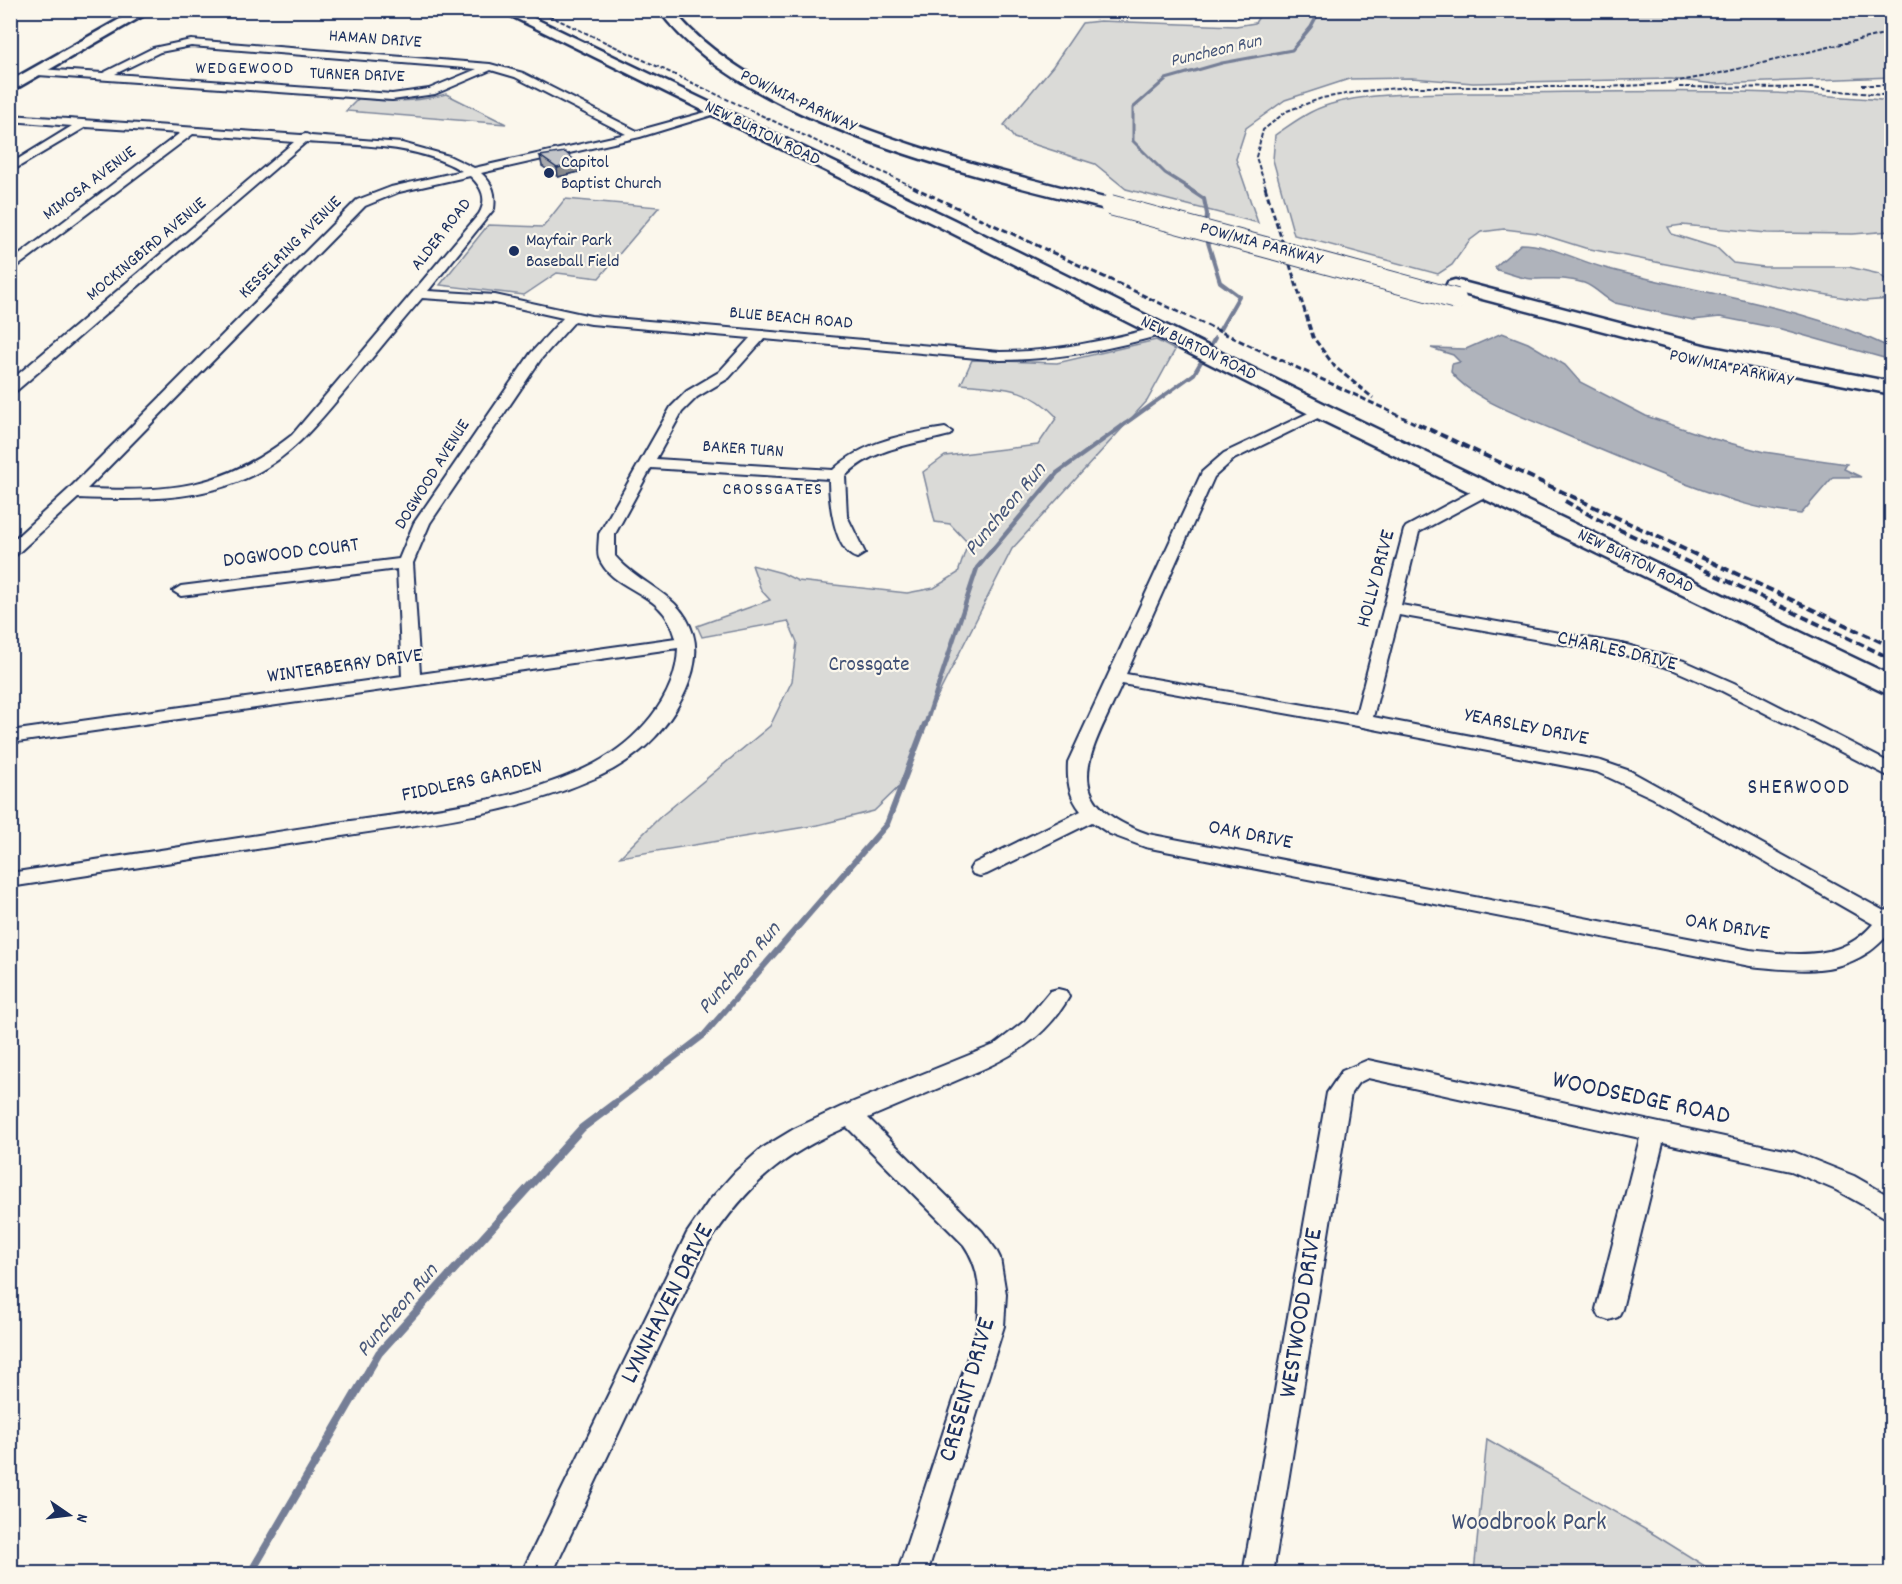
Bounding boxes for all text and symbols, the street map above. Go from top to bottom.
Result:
street label: HAMAN DRIVE [328,24,422,56]
water label: Puncheon Run [1168,29,1265,75]
district label: WEDGEWOOD [196,57,294,82]
street label: TURNER DRIVE [309,62,405,90]
street label: POW/MIA PARKWAY [736,64,862,141]
street label: NEW BURTON ROAD [700,95,824,173]
street label: MIMOSA AVENUE [38,141,142,227]
place label: Capitol Baptist Church [561,151,662,197]
marker: Capitol Baptist Church [542,166,556,180]
street label: KESSELRING AVENUE [234,191,348,305]
street label: MOCKINGBIRD AVENUE [81,192,213,308]
street label: ALDER ROAD [406,194,478,276]
street label: POW/MIA PARKWAY [1197,217,1326,274]
place label: Mayfair Park Baseball Field [526,229,619,275]
marker: Mayfair Park Baseball Field [507,244,521,258]
street label: BLUE BEACH ROAD [728,301,854,337]
street label: NEW BURTON ROAD [1136,310,1260,388]
street label: POW/MIA PARKWAY [1667,344,1797,395]
street label: DOGWOOD AVENUE [389,415,477,535]
street label: BAKER TURN [702,435,784,465]
water label: Puncheon Run [958,456,1055,563]
district label: CROSSGATES [722,478,824,503]
street label: NEW BURTON ROAD [1573,523,1697,601]
street label: HOLLY DRIVE [1350,527,1405,631]
street label: DOGWOOD COURT [221,531,361,577]
street label: CHARLES DRIVE [1554,624,1680,680]
street label: WINTERBERRY DRIVE [265,641,425,693]
park label: Crossgate [828,651,910,681]
street label: YEARSLEY DRIVE [1461,701,1591,755]
street label: FIDDLERS GARDEN [399,752,545,812]
district label: SHERWOOD [1748,773,1850,804]
street label: OAK DRIVE [1205,813,1295,859]
street label: OAK DRIVE [1683,907,1772,950]
water label: Puncheon Run [691,915,790,1022]
street label: WOODSEDGE ROAD [1549,1062,1733,1136]
street label: LYNNHAVEN DRIVE [612,1218,724,1390]
street label: WESTWOOD DRIVE [1270,1225,1334,1400]
water label: Puncheon Run [350,1257,447,1364]
street label: CRESENT DRIVE [930,1313,1006,1466]
north arrow [39,1485,99,1545]
park label: Woodbrook Park [1451,1505,1607,1542]
text: N [69,1511,93,1525]

